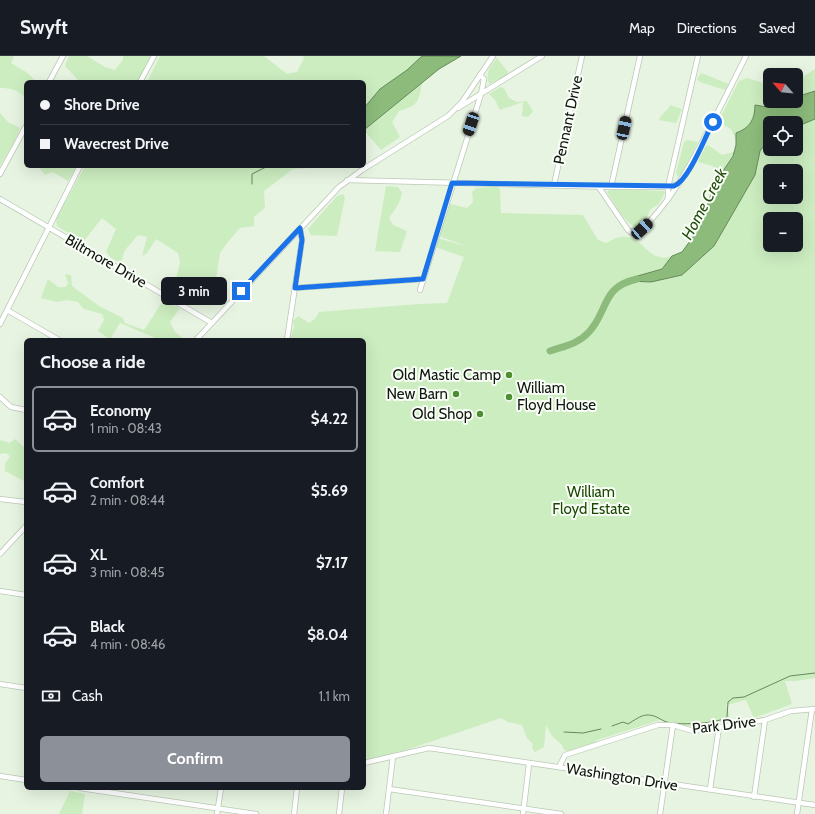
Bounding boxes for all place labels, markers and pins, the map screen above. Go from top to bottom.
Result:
place label: Old Mastic Camp [393,366,501,384]
marker: Old Mastic Camp [504,370,514,380]
place label: William Floyd House [517,379,596,414]
place label: New Barn [386,385,448,403]
marker: New Barn [451,389,461,399]
marker: William Floyd House [504,392,514,402]
place label: Old Shop [412,405,472,423]
marker: Old Shop [475,409,485,419]

